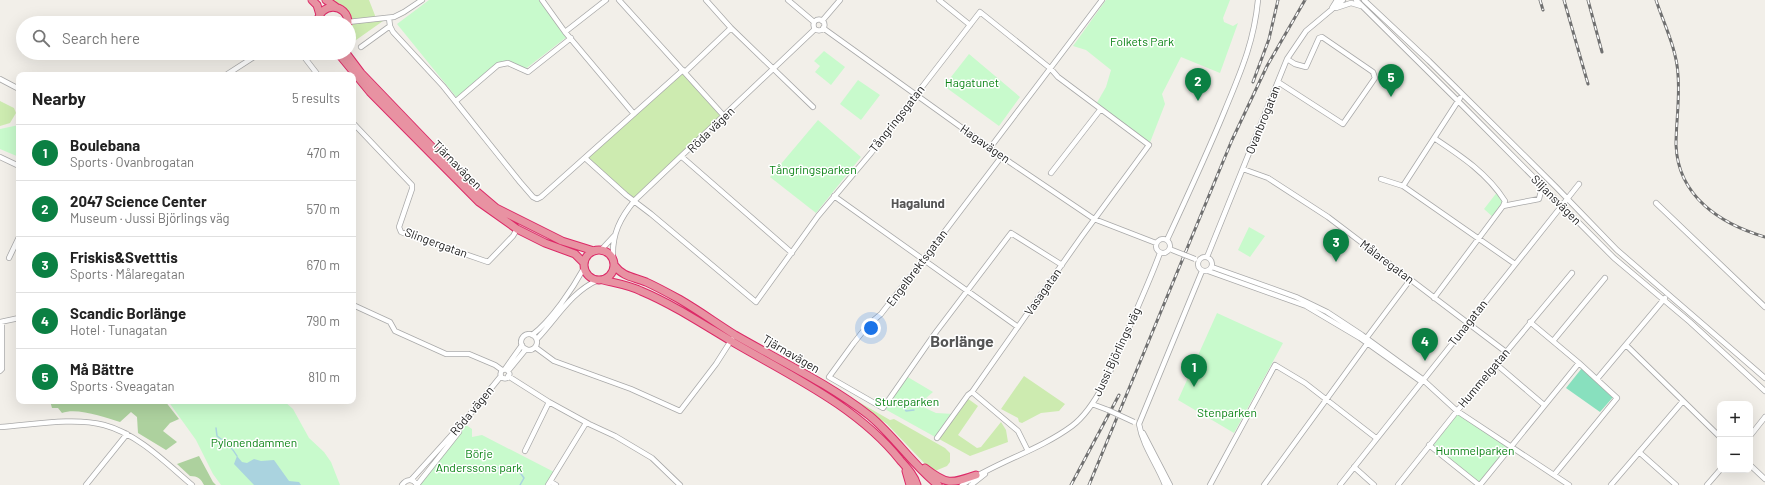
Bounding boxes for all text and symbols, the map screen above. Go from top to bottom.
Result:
search box [16,16,356,60]
icon: search [30,27,52,49]
text: Search here [62,29,140,47]
park label: Folkets Park [1110,34,1174,48]
pin: 5 [1378,64,1404,97]
pin: 2 [1185,68,1211,101]
park label: Hagatunet [945,75,999,89]
street label: Tångringsgatan [866,82,927,155]
street label: Ovanbrogatan [1242,83,1282,156]
text: Nearby [32,88,86,108]
text: 5 results [292,90,340,106]
street label: Röda vägen [684,103,737,155]
street label: Hagavägen [958,121,1013,165]
text: Boulebana [70,136,140,154]
street label: Tjärnavägen [430,137,485,192]
text: 1 [43,145,47,161]
text: 470 m [306,145,340,161]
text: Sports · Ovanbrogatan [70,154,194,170]
park label: Tångringsparken [769,162,857,176]
street label: Siljansvägen [1529,171,1585,227]
text: 2047 Science Center [70,192,207,210]
district label: Hagalund [891,195,945,211]
text: 2 [41,201,49,217]
text: 570 m [306,201,340,217]
text: Museum · Jussi Björlings väg [70,210,229,226]
street label: Slingergatan [403,224,470,260]
street label: Engelbrektsgatan [883,226,950,308]
pin: 3 [1323,229,1349,262]
street label: Målaregatan [1358,236,1417,286]
text: Friskis&Svetttis [70,248,178,266]
text: 3 [41,257,49,273]
text: 670 m [306,257,340,273]
street label: Vasagatan [1021,265,1063,318]
text: Sports · Målaregatan [70,266,185,282]
street label: Tunagatan [1445,296,1490,348]
text: Scandic Borlänge [70,304,186,322]
street label: Jussi Björlings väg [1089,305,1143,398]
text: 4 [41,313,49,329]
text: 790 m [306,313,340,329]
your location [861,318,881,338]
text: Hotel · Tunagatan [70,322,167,338]
pin: 4 [1412,328,1438,361]
street label: Tjärnavägen [760,331,823,375]
district label: Borlänge [930,331,994,350]
street label: Hummelgatan [1455,345,1512,410]
pin: 1 [1181,354,1207,387]
text: Må Bättre [70,360,134,378]
text: 5 [41,369,49,385]
text: 810 m [308,369,340,385]
text: Sports · Sveagatan [70,378,175,394]
street label: Röda vägen [447,383,496,438]
park label: Stureparken [875,394,939,408]
map controls [1717,401,1753,473]
button: + [1717,401,1753,437]
park label: Stenparken [1197,405,1257,419]
park label: Pylonendammen [211,435,297,449]
button: − [1717,437,1753,473]
park label: Hummelparken [1436,443,1514,457]
park label: Börje Anderssons park [436,446,522,474]

